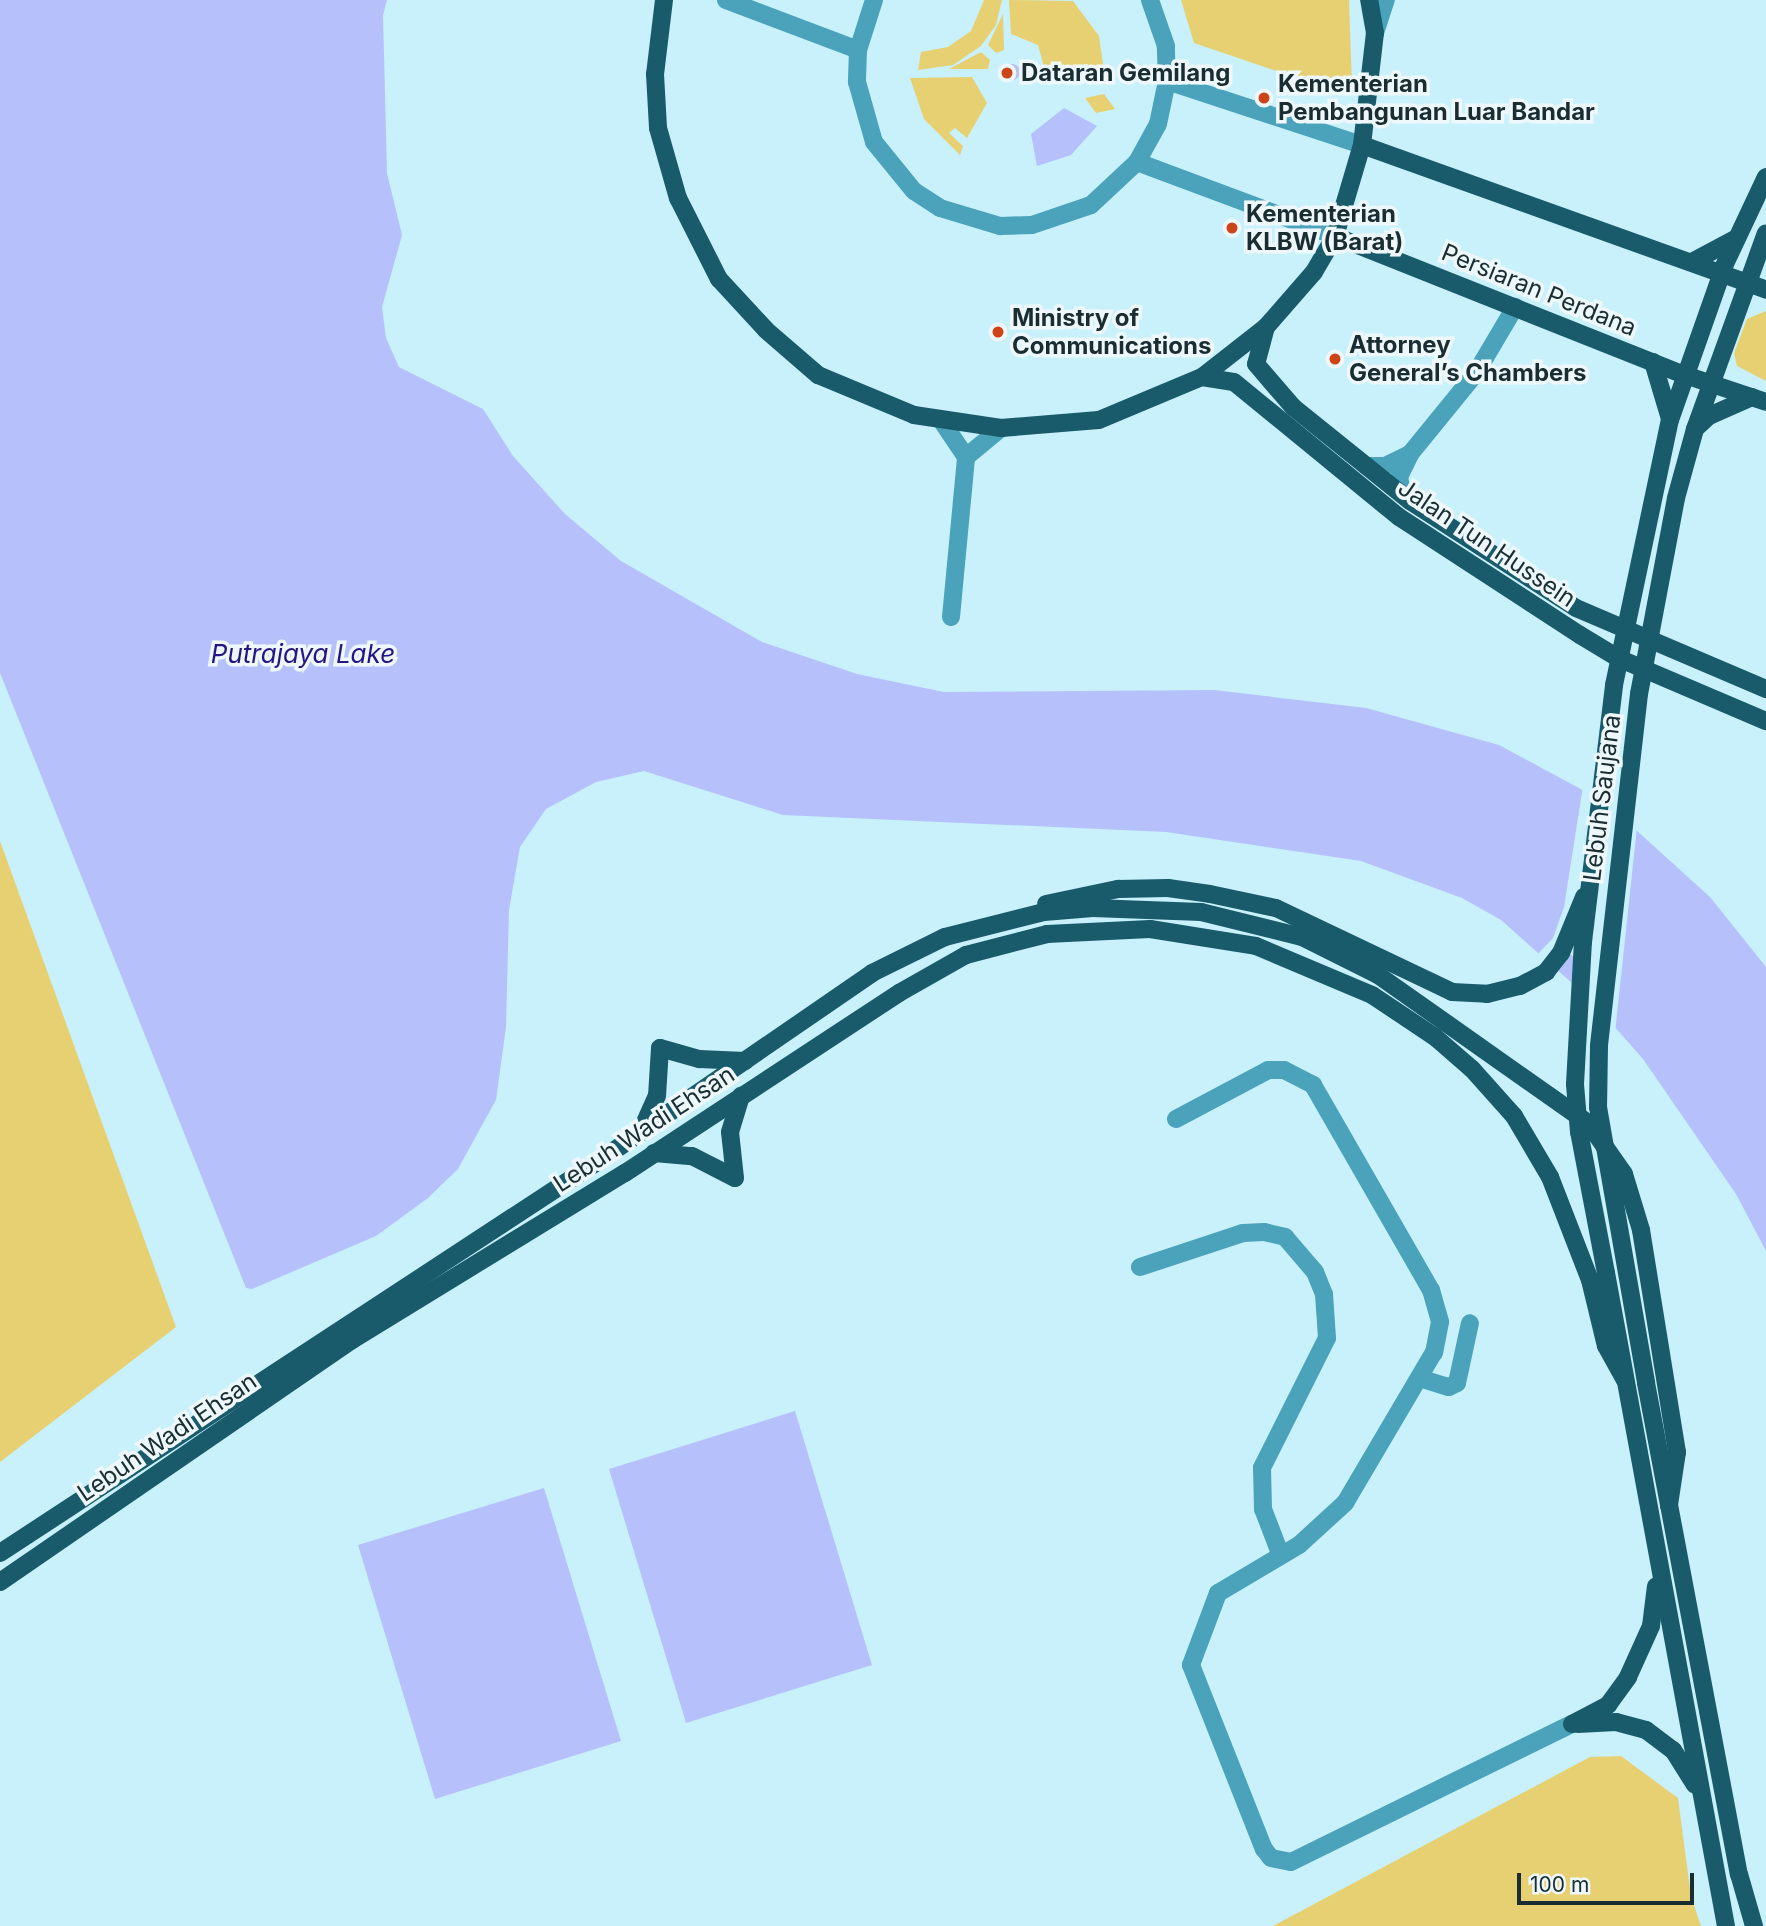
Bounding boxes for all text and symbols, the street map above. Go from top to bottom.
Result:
place label: Dataran Gemilang [1021,59,1230,87]
marker: Dataran Gemilang [999,65,1015,81]
place label: Kementerian Pembangunan Luar Bandar [1278,70,1595,126]
marker: Kementerian Pembangunan Luar Bandar [1256,90,1272,106]
place label: Kementerian KLBW (Barat) [1246,200,1403,256]
marker: Kementerian KLBW (Barat) [1224,220,1240,236]
street label: Persiaran Perdana [1438,238,1640,342]
place label: Ministry of Communications [1012,304,1211,360]
marker: Ministry of Communications [990,324,1006,340]
place label: Attorney General’s Chambers [1349,331,1587,387]
marker: Attorney General’s Chambers [1327,351,1343,367]
street label: Jalan Tun Hussein [1393,473,1581,613]
water label: Putrajaya Lake [211,638,395,670]
street label: Lebuh Saujana [1578,713,1626,883]
street label: Lebuh Wadi Ehsan [548,1060,740,1198]
street label: Lebuh Wadi Ehsan [72,1366,262,1508]
scale bar [1521,1860,1698,1904]
text: 100 m [1530,1872,1589,1897]

